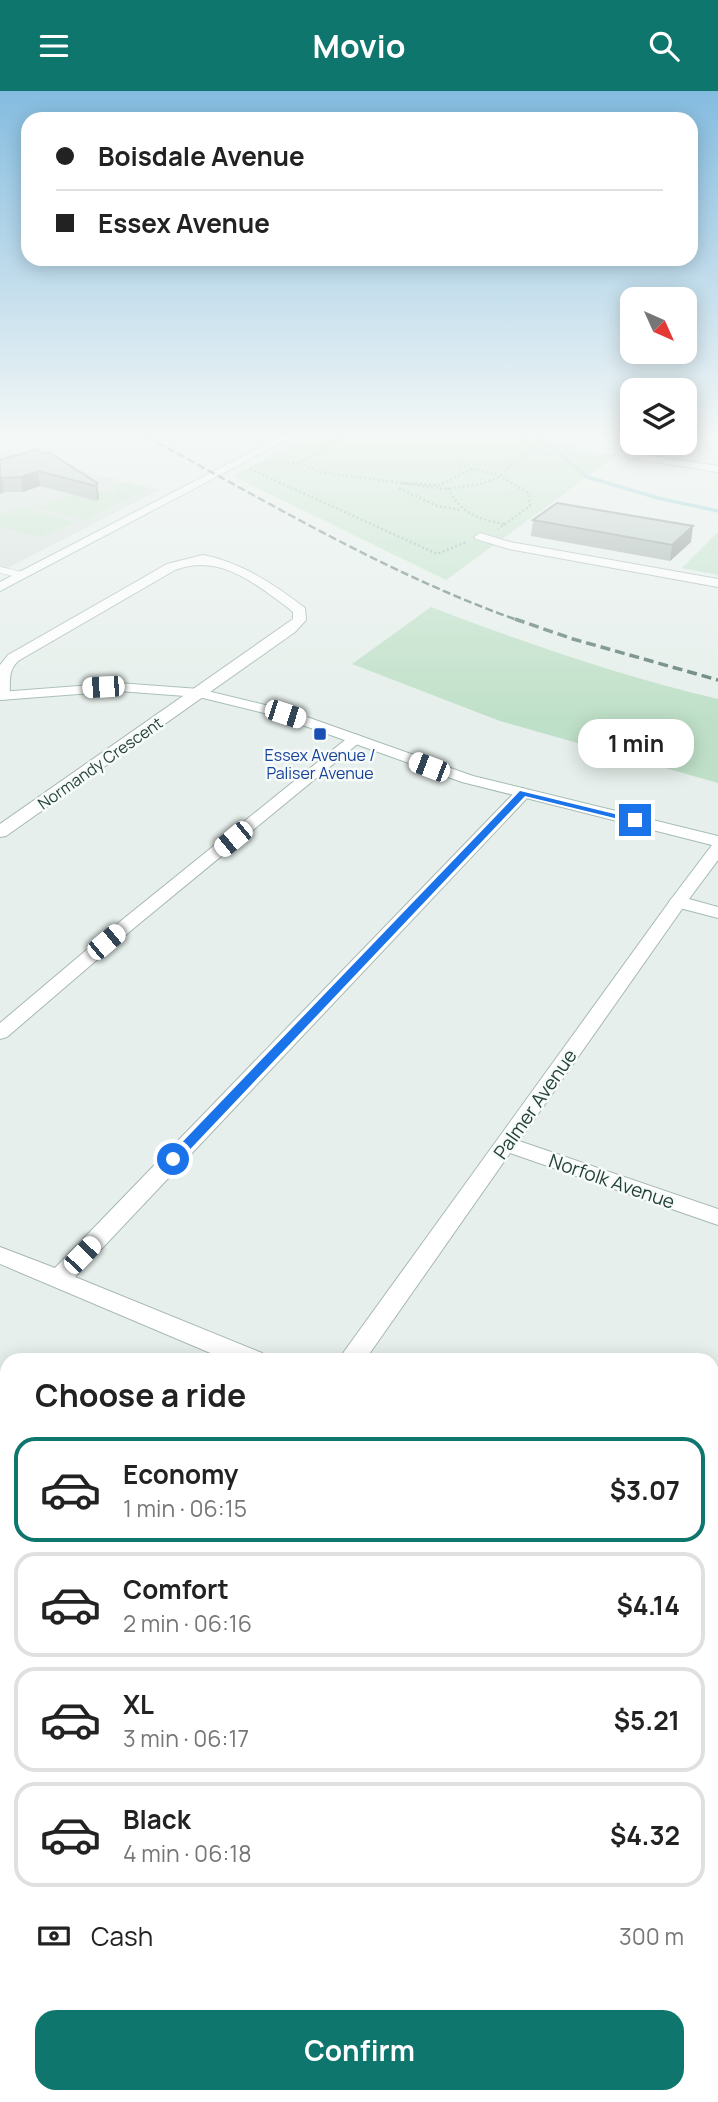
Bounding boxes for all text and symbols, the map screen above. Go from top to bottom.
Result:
text: Movio [313,24,405,68]
icon: menu [35,27,73,65]
icon: search [645,27,683,65]
text: Boisdale Avenue [98,138,305,174]
text: Essex Avenue [98,205,270,241]
north arrow [620,287,696,364]
map controls [620,287,697,455]
button: layers [620,378,697,455]
car [82,675,125,699]
car [262,698,309,730]
street label: Normandy Crescent [33,712,167,814]
callout: 1 min [577,719,693,767]
marker: Essex Avenue / Paliser Avenue [312,726,328,742]
text: 1 min [608,727,664,759]
place label: Essex Avenue / Paliser Avenue [265,744,375,784]
car [406,750,453,784]
route end [619,804,651,836]
car [211,818,256,860]
car [84,920,129,964]
street label: Palmer Avenue [487,1044,583,1164]
route start [157,1143,189,1175]
street label: Norfolk Avenue [546,1147,678,1215]
car [60,1233,105,1277]
text: Choose a ride [35,1373,246,1417]
text: Economy [123,1456,238,1492]
icon: car [39,1458,102,1521]
text: $3.07 [610,1472,680,1508]
text: 1 min · 06:15 [123,1492,247,1524]
text: Comfort [123,1571,229,1607]
icon: car [39,1573,102,1636]
text: $4.14 [616,1587,680,1623]
text: 2 min · 06:16 [123,1607,252,1639]
text: XL [123,1686,154,1722]
icon: car [39,1688,102,1751]
text: $5.21 [614,1702,680,1738]
text: 3 min · 06:17 [123,1722,249,1754]
text: Black [123,1801,191,1837]
icon: car [39,1803,102,1866]
text: $4.32 [610,1817,680,1853]
text: 4 min · 06:18 [123,1837,252,1869]
icon: cash [35,1917,73,1955]
text: Cash [91,1918,153,1954]
text: 300 m [619,1920,684,1952]
button: Confirm [35,2010,684,2090]

